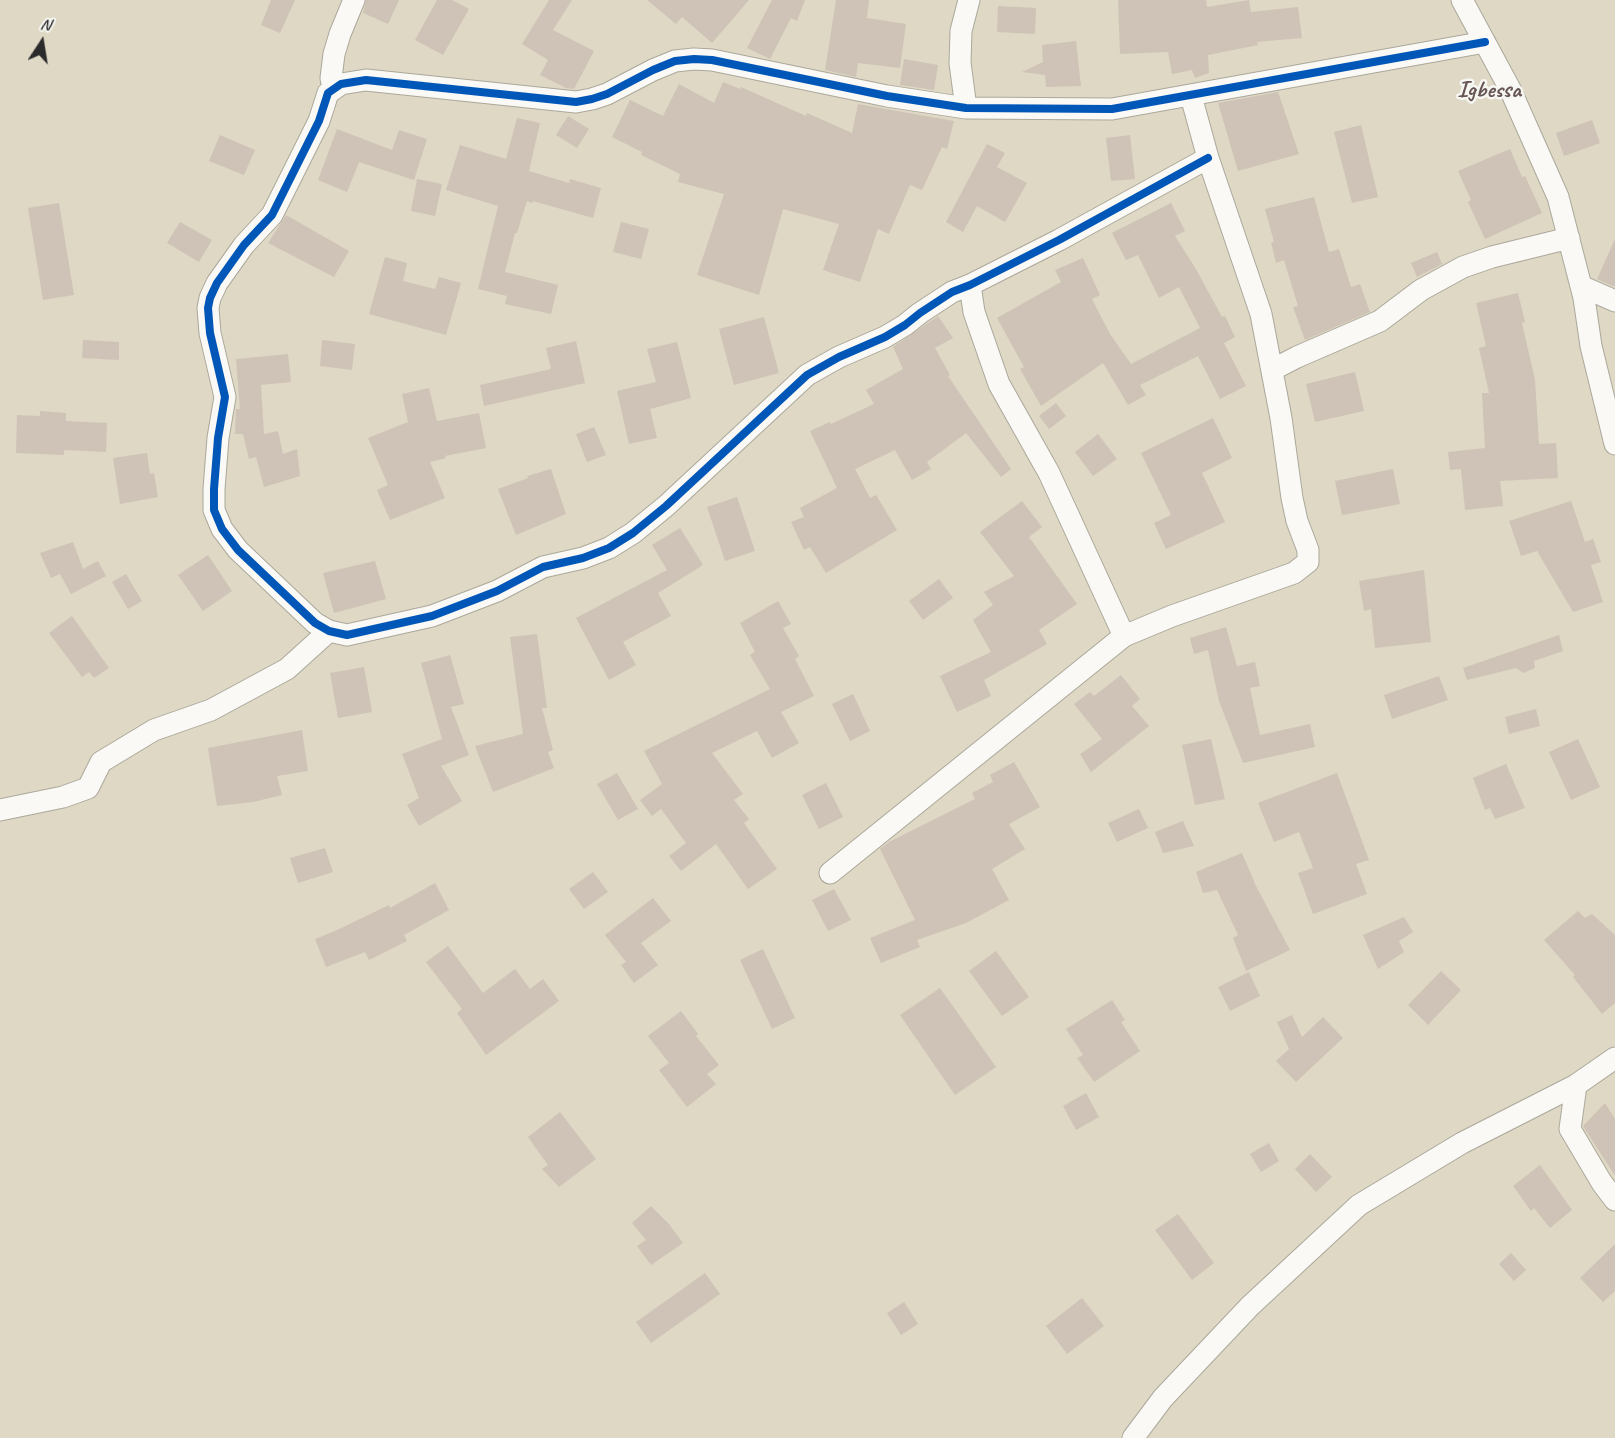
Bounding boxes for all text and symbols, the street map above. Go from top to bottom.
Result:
north arrow [12,12,72,72]
text: N [39,14,53,35]
district label: Igbessa [1457,77,1521,105]

